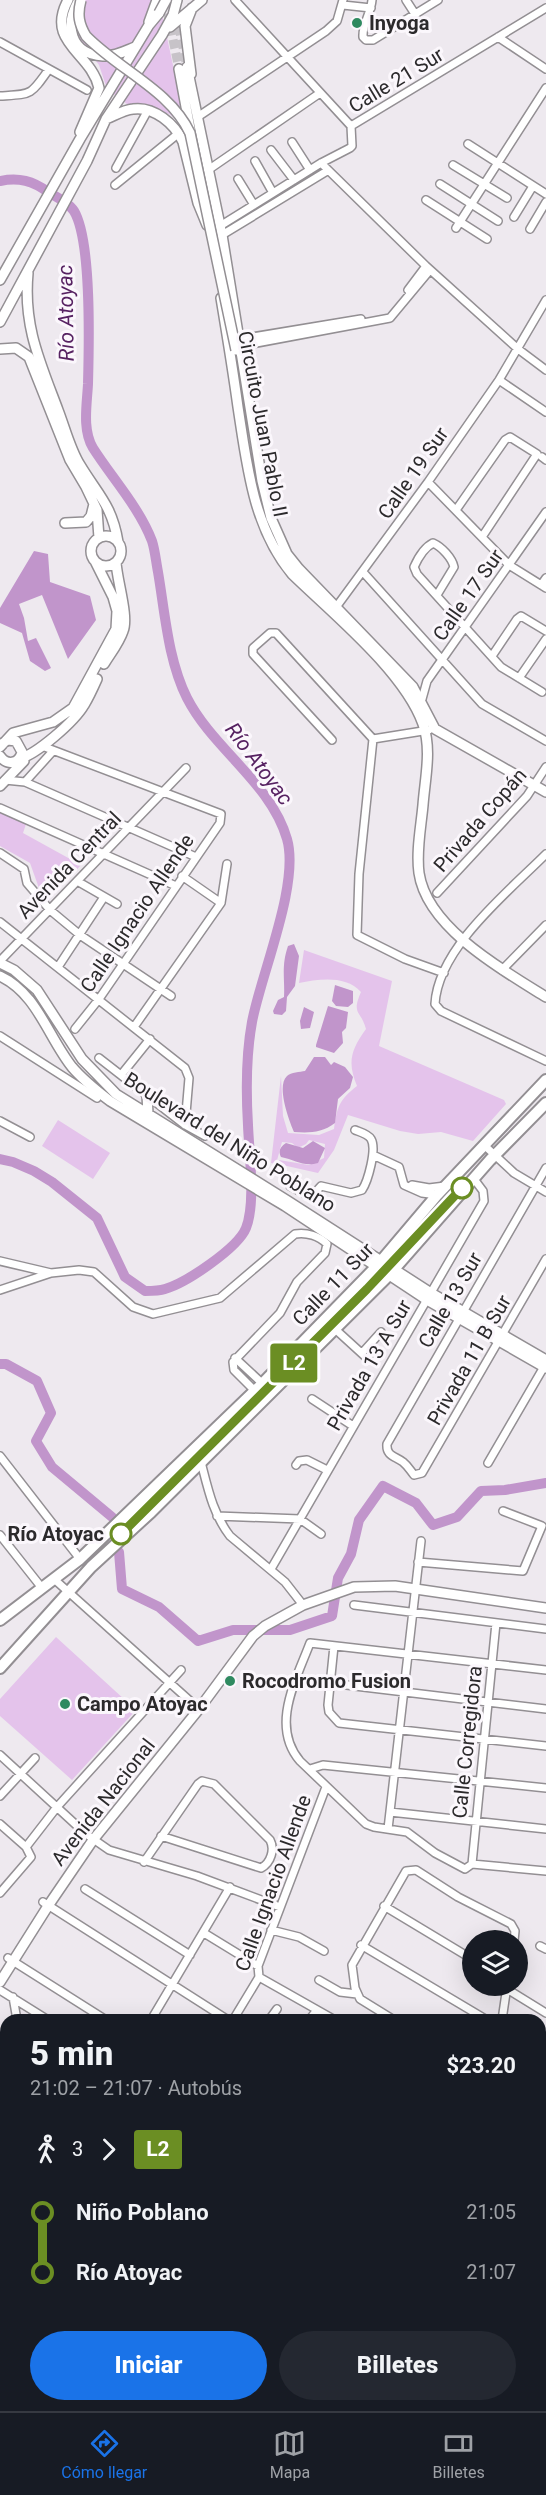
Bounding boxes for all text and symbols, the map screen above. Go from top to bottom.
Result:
place label: Inyoga [369,11,430,35]
marker: Inyoga [350,16,364,30]
street label: Calle 21 Sur [344,42,448,118]
water label: Río Atoyac [53,264,79,362]
street label: Circuito Juan Pablo II [233,329,293,519]
street label: Calle 19 Sur [373,422,453,523]
street label: Calle 17 Sur [428,544,508,645]
water label: Río Atoyac [220,718,298,810]
street label: Privada Copán [429,763,531,877]
street label: Avenida Central [12,807,126,923]
street label: Calle Ignacio Allende [75,829,199,997]
street label: Boulevard del Niño Poblano [120,1067,340,1217]
unlabelled marker [451,1177,473,1199]
street label: Calle 11 Sur [287,1237,379,1331]
street label: Calle 13 Sur [413,1248,487,1352]
street label: Privada 11 B Sur [422,1290,516,1429]
street label: Privada 13 A Sur [322,1295,416,1435]
line badge: L2 [267,1344,321,1382]
text: L2 [282,1351,306,1375]
place label: Río Atoyac [8,1522,104,1546]
marker: Río Atoyac [110,1523,132,1545]
street label: Calle Corregidora [447,1664,487,1820]
place label: Rocodromo Fusion [242,1669,411,1693]
marker: Rocodromo Fusion [223,1674,237,1688]
place label: Campo Atoyac [77,1692,208,1716]
marker: Campo Atoyac [58,1697,72,1711]
street label: Avenida Nacional [46,1734,160,1870]
street label: Calle Ignacio Allende [230,1792,316,1974]
map controls [462,1930,528,1996]
button: layers [462,1930,528,1996]
text: 5 min [30,2034,113,2073]
text: $23.20 [447,2053,516,2078]
text: 21:02 – 21:07 · Autobús [30,2076,242,2100]
icon: walk [30,2133,63,2166]
icon: forward [92,2133,125,2166]
text: 3 [72,2137,83,2161]
text: L2 [146,2137,170,2161]
text: Niño Poblano [76,2200,209,2225]
text: 21:05 [466,2200,516,2224]
text: Río Atoyac [76,2260,182,2285]
text: 21:07 [466,2260,516,2284]
button: Iniciar [30,2331,267,2400]
button: Billetes [279,2331,516,2400]
tab: Cómo llegar [61,2427,147,2482]
tab: Mapa [270,2427,310,2482]
tab: Billetes [433,2427,485,2482]

